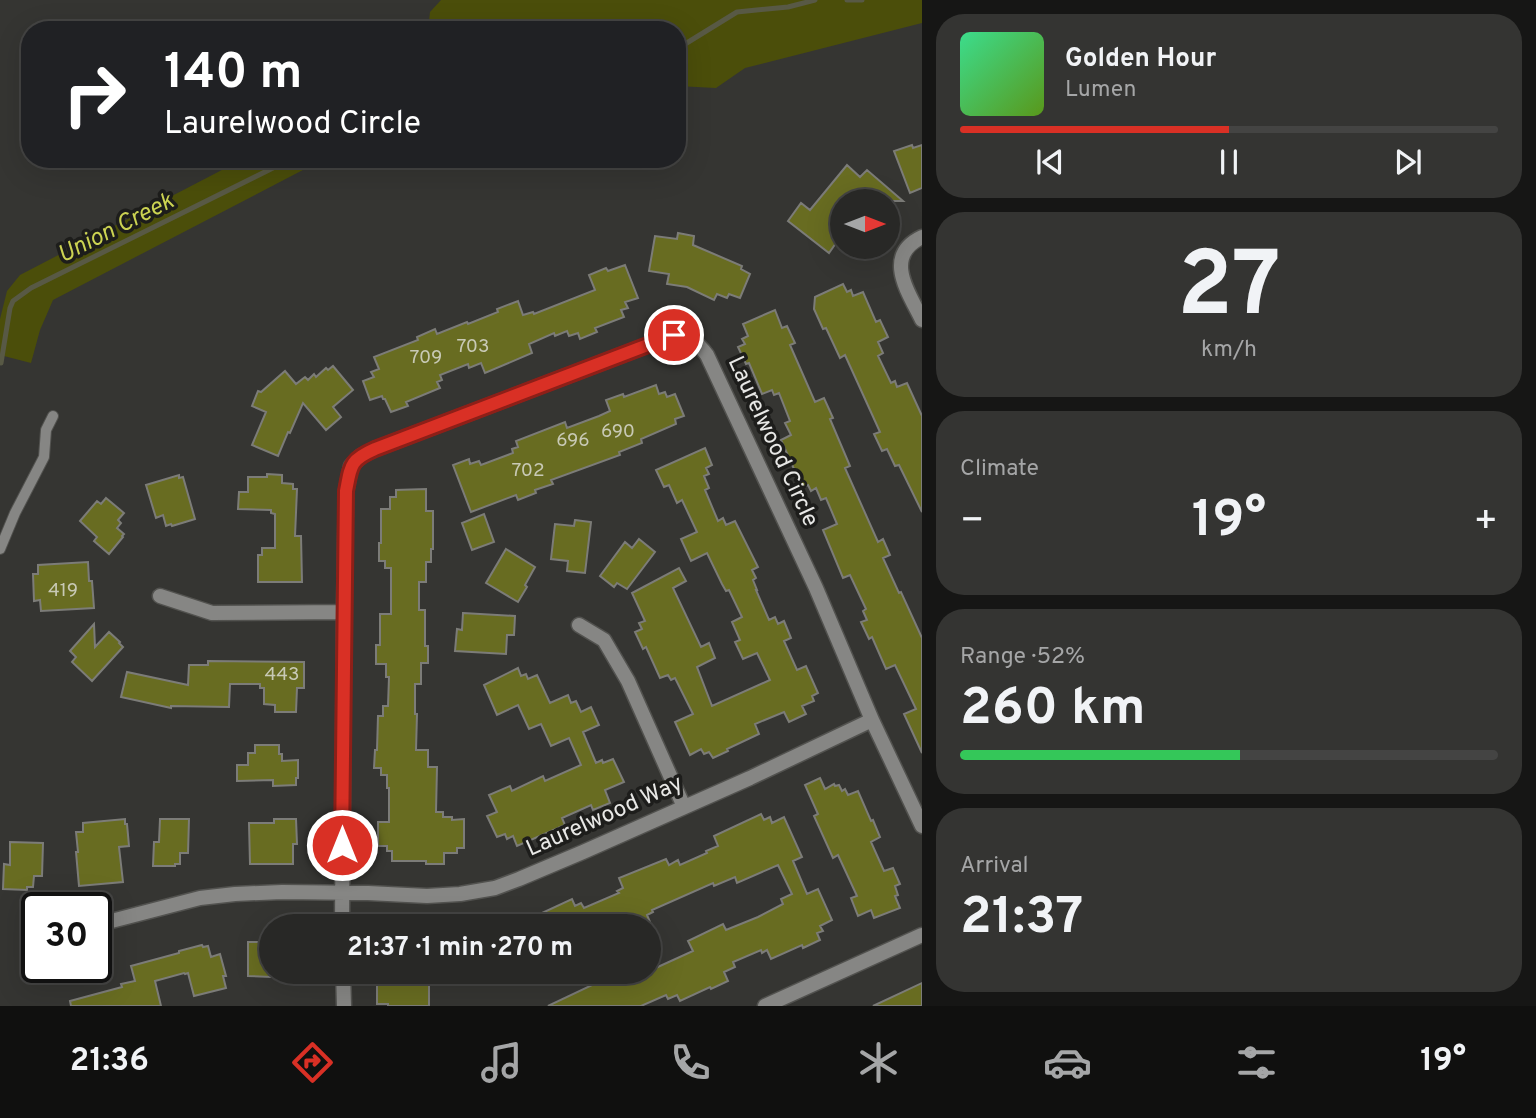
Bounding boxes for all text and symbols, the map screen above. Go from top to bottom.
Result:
text: Golden Hour [1065,43,1216,76]
text: 140 m [164,44,303,106]
icon: right [49,49,140,140]
text: Lumen [1065,76,1136,105]
text: Laurelwood Circle [164,105,421,145]
icon: previous [1031,143,1069,181]
icon: pause [1210,143,1248,181]
icon: next [1389,143,1427,181]
water label: Union Creek [53,187,180,271]
north arrow [830,189,900,259]
map controls [830,189,900,259]
text: 27 [1177,233,1281,348]
pin [644,305,704,365]
icon: arrive [655,316,693,354]
house number: 703 [457,335,489,359]
text: km/h [1201,336,1257,365]
house number: 709 [410,346,442,370]
street label: Laurelwood Circle [720,352,824,532]
house number: 690 [601,420,635,444]
house number: 696 [556,429,590,453]
text: Climate [960,455,1039,484]
house number: 702 [511,459,545,483]
text: 19° [1192,489,1266,555]
text: − [960,498,985,547]
text: + [1473,498,1498,547]
house number: 419 [48,579,78,603]
text: Range · 52% [960,643,1085,672]
house number: 443 [264,663,300,687]
text: 260 km [960,677,1146,743]
street label: Laurelwood Way [522,770,688,864]
position arrow [305,808,379,882]
text: Arrival [960,852,1029,881]
text: 21:37 [960,886,1083,952]
speed limit sign: 30 [21,892,112,983]
text: 21:37 · 1 min · 270 m [347,932,573,965]
icon: directions [288,1038,337,1087]
icon: music [477,1038,526,1087]
icon: phone [666,1038,715,1087]
icon: climate [854,1038,903,1087]
icon: car [1043,1038,1092,1087]
icon: filters [1232,1038,1281,1087]
text: 21:36 [70,1042,149,1082]
text: 19° [1420,1042,1466,1082]

